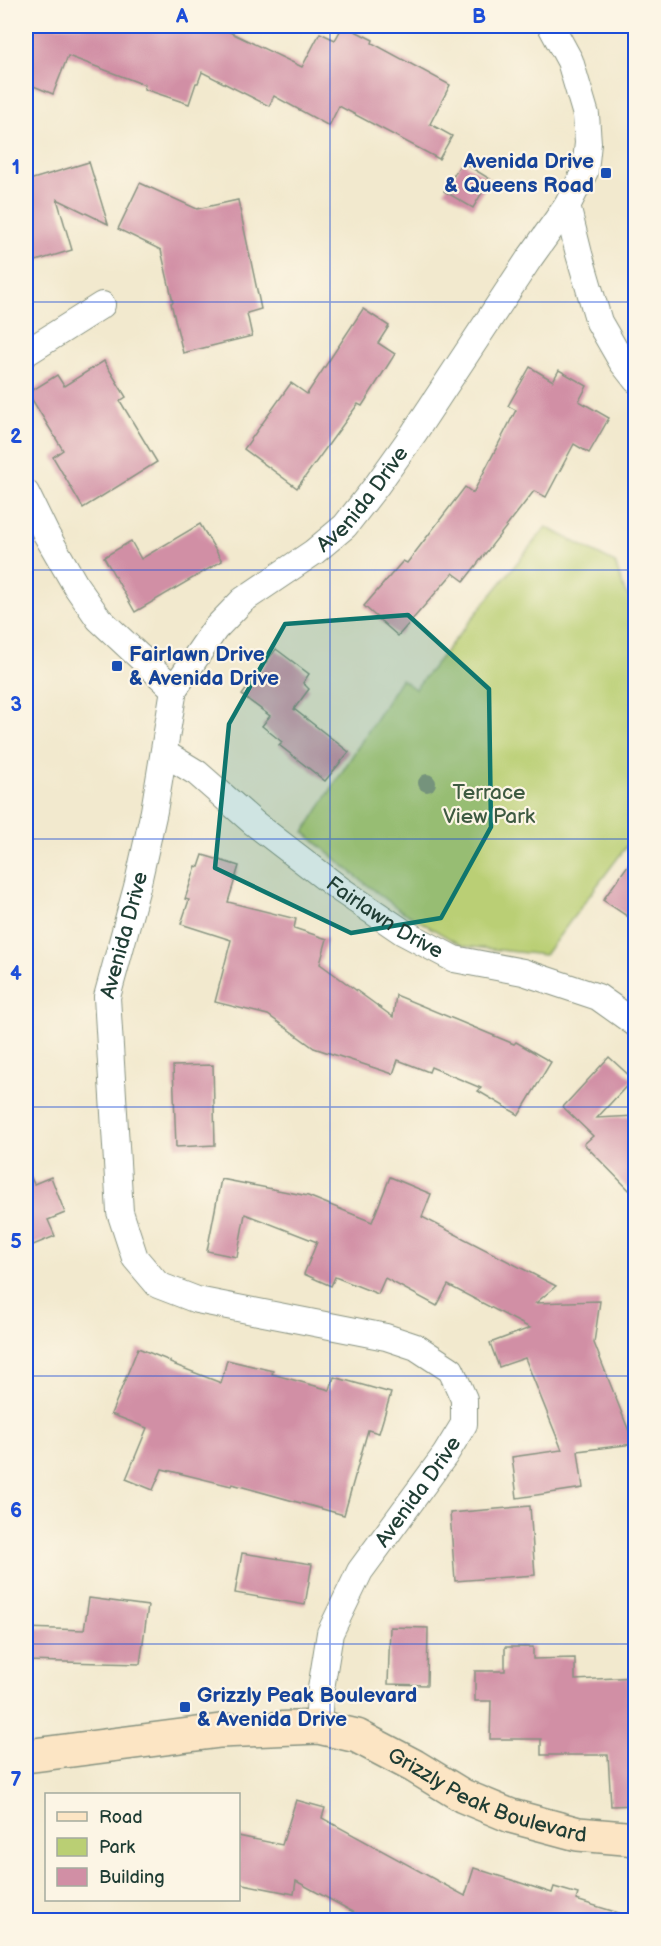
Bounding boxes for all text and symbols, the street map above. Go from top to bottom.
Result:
text: A [175,5,189,29]
text: B [472,5,486,29]
place label: Avenida Drive & Queens Road [444,149,594,198]
text: 1 [12,156,20,180]
marker: Avenida Drive & Queens Road [599,166,613,180]
text: 2 [10,425,22,449]
street label: Avenida Drive [311,442,414,558]
place label: Fairlawn Drive & Avenida Drive [129,642,279,691]
marker: Fairlawn Drive & Avenida Drive [110,659,124,673]
text: 3 [10,693,22,717]
park label: Terrace View Park [443,780,536,829]
street label: Avenida Drive [95,869,153,1001]
street label: Fairlawn Drive [321,871,447,964]
text: 4 [10,962,22,986]
text: 5 [10,1230,22,1254]
street label: Avenida Drive [370,1432,466,1552]
text: 6 [10,1499,22,1523]
place label: Grizzly Peak Boulevard & Avenida Drive [197,1683,417,1732]
marker: Grizzly Peak Boulevard & Avenida Drive [178,1700,192,1714]
street label: Grizzly Peak Boulevard [383,1742,588,1848]
text: 7 [10,1768,22,1792]
legend [45,1793,240,1901]
text: Road [99,1807,143,1828]
text: Park [99,1837,135,1858]
text: Building [99,1867,165,1888]

